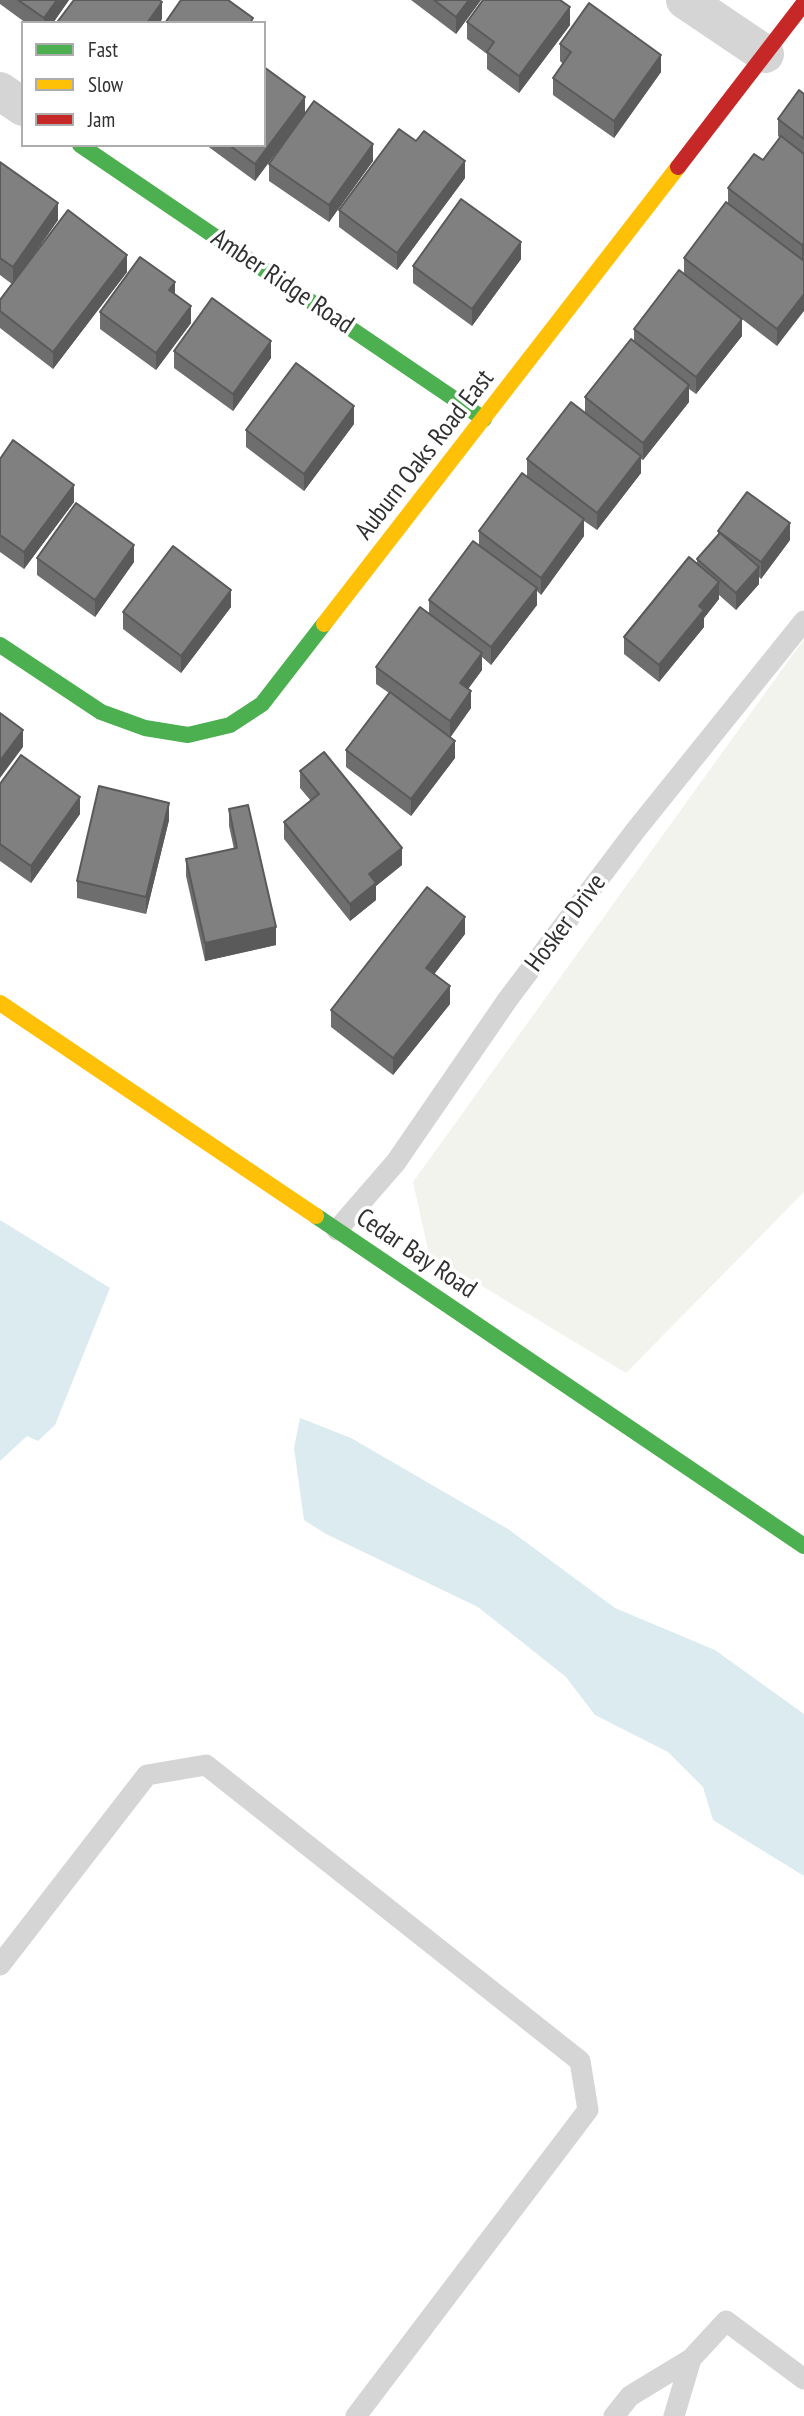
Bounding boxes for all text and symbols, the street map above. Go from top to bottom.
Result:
legend [21,21,266,147]
text: Fast [88,36,118,63]
text: Slow [88,71,123,98]
text: Jam [88,106,115,133]
street label: Amber Ridge Road [205,223,359,341]
street label: Auburn Oaks Road East [349,364,501,546]
street label: Hosker Drive [519,868,613,978]
street label: Cedar Bay Road [350,1202,482,1306]

